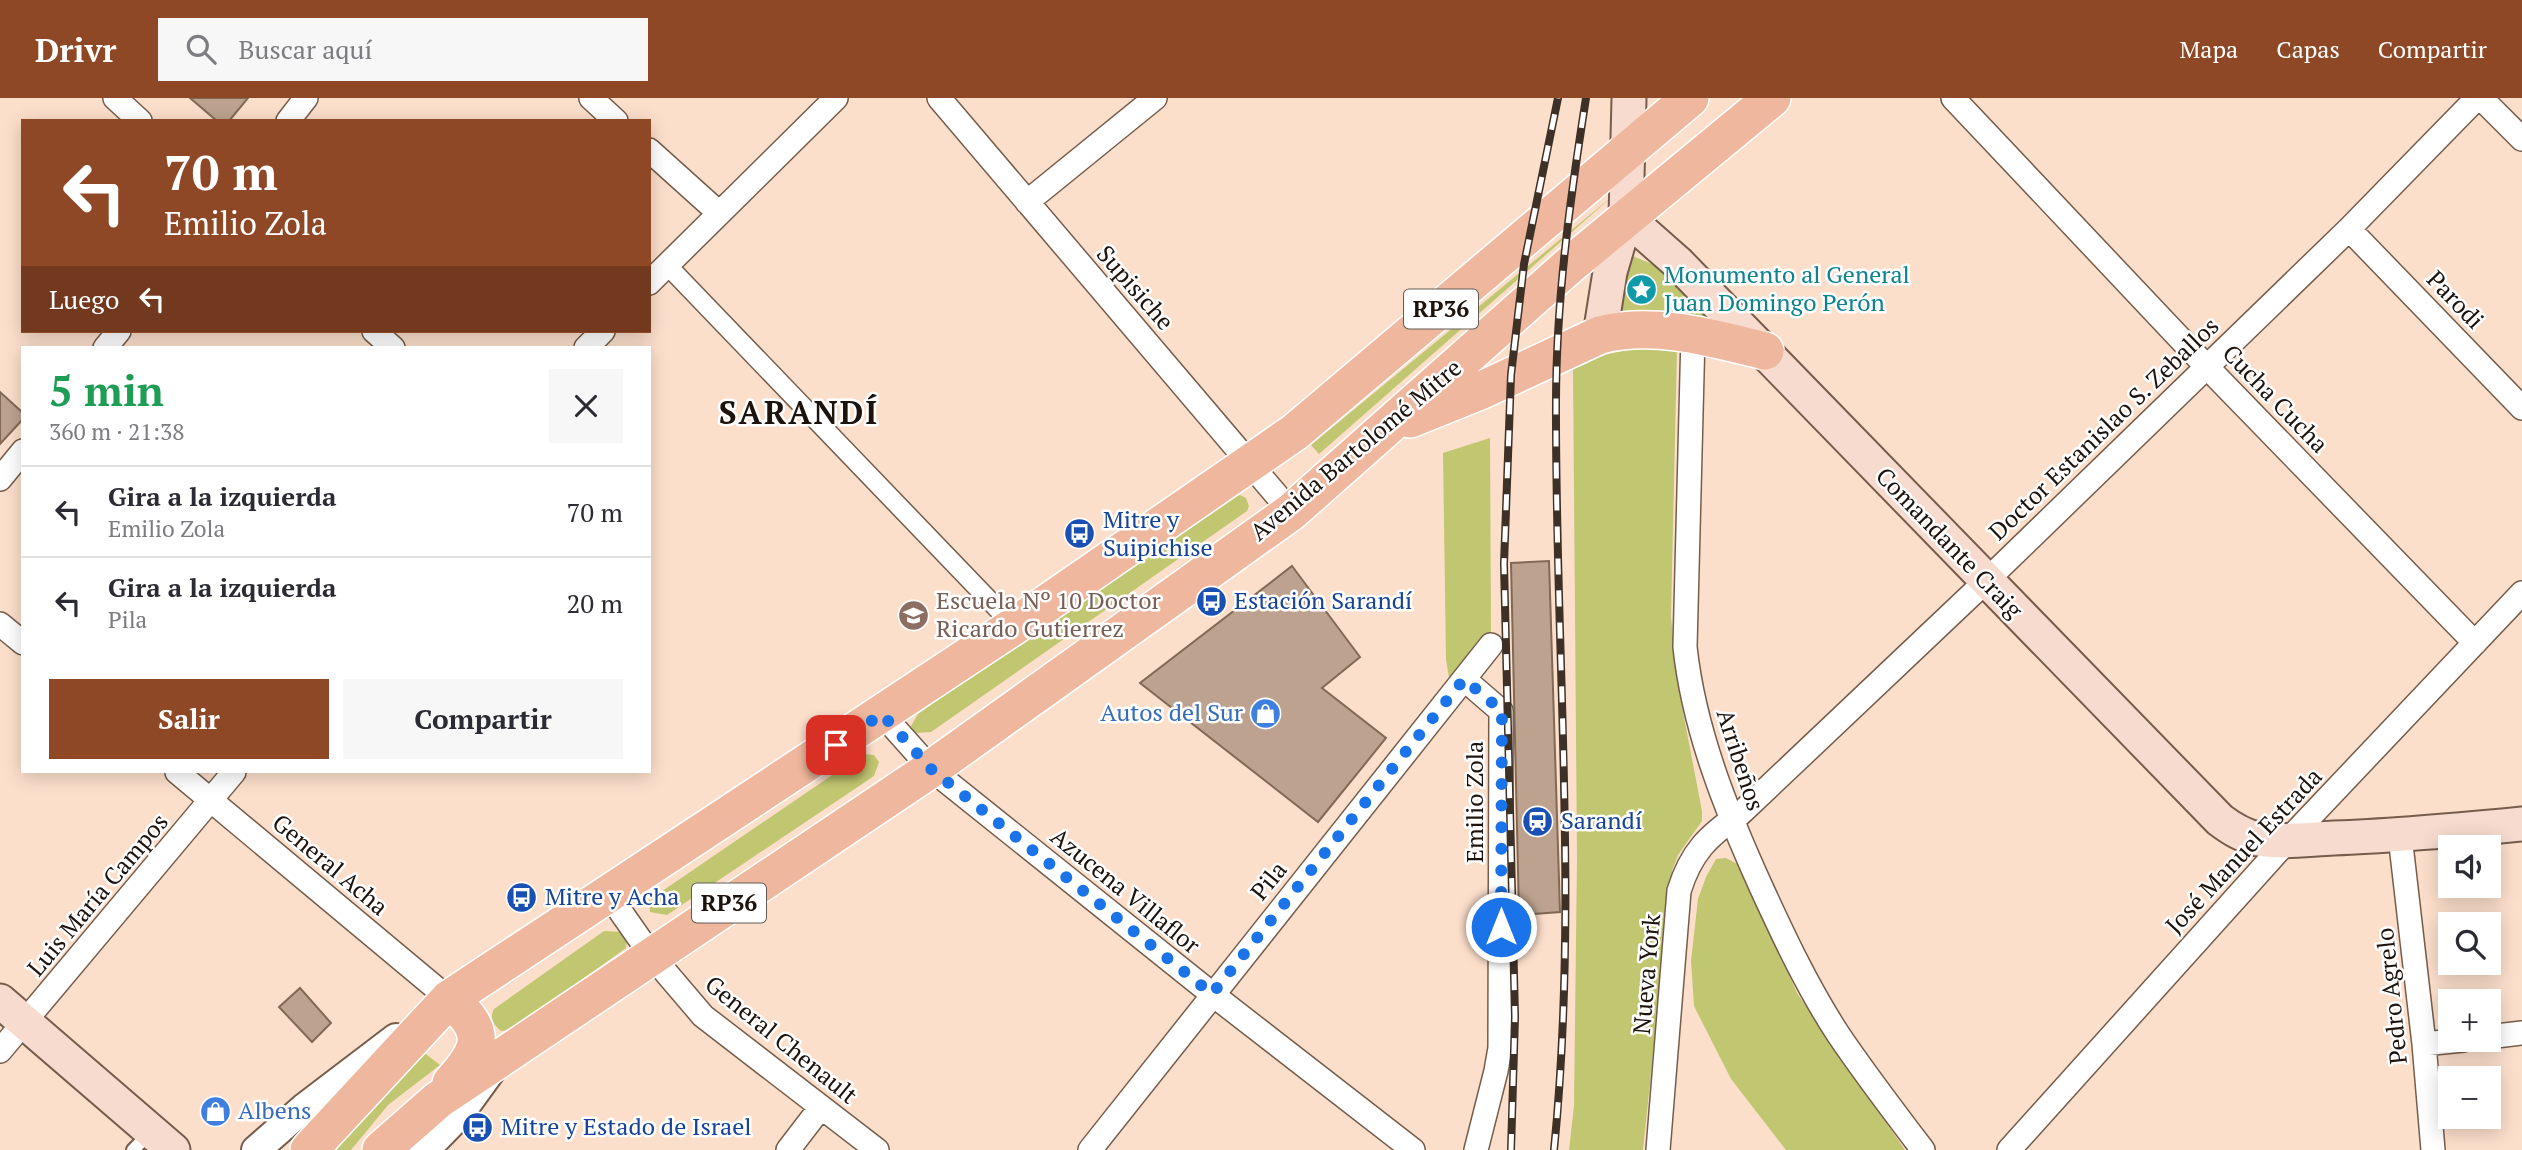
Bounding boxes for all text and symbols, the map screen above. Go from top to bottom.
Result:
search box [158,18,648,81]
text: Drivr [35,28,116,71]
icon: search [182,30,220,68]
text: Buscar aquí [238,32,372,66]
text: Mapa [2180,33,2238,65]
text: Capas [2276,33,2340,65]
text: Compartir [2378,33,2487,65]
text: 70 m [164,139,278,204]
icon: left [49,147,140,238]
text: Emilio Zola [164,202,327,244]
street label: Supisiche [1090,238,1181,336]
place label: Monumento al General Juan Domingo Perón [1664,258,1910,318]
street label: Parodi [2420,263,2491,335]
place icon: Monumento al General Juan Domingo Perón [1624,272,1658,306]
icon: left [133,280,171,318]
text: Luego [49,282,119,316]
road number: RP36 [1404,290,1478,328]
street label: Doctor Estanislao S. Zeballos [1981,310,2225,547]
street label: Cucha Cucha [2216,337,2336,459]
street label: Avenida Bartolomé Mitre [1243,351,1468,547]
text: 5 min [49,362,164,418]
button: close [549,369,623,443]
district label: SARANDÍ [719,391,879,433]
text: 360 m · 21:38 [49,416,184,447]
street label: Comandante Craig [1869,460,2030,625]
text: Gira a la izquierda [108,479,336,513]
icon: left [49,493,87,531]
text: 70 m [567,495,623,529]
place label: Mitre y Suipichise [1103,503,1213,563]
text: Emilio Zola [108,513,225,544]
bus stop icon: Mitre y Suipichise [1063,517,1097,551]
text: Gira a la izquierda [108,570,336,604]
icon: left [49,584,87,622]
place label: Escuela Nº 10 Doctor Ricardo Gutierrez [936,584,1161,644]
bus stop icon: Estación Sarandí [1194,584,1228,618]
place label: Estación Sarandí [1234,584,1412,616]
text: 20 m [567,586,623,620]
school or university icon: Escuela Nº 10 Doctor Ricardo Gutierrez [896,598,930,632]
text: Pila [108,604,147,635]
button: Salir [49,679,329,759]
button: Compartir [343,679,623,759]
place label: Autos del Sur [1100,696,1244,728]
shop icon: Autos del Sur [1249,696,1283,730]
street label: Arribeños [1709,705,1772,815]
pin [806,715,866,775]
icon: arrive [817,726,855,764]
street label: Emilio Zola [1458,741,1490,863]
street label: José Manuel Estrada [2158,760,2329,940]
station icon: Sarandí [1521,804,1555,838]
place label: Sarandí [1561,804,1642,836]
street label: Luis María Campos [20,806,175,982]
street label: General Acha [266,806,395,922]
street label: Azucena Villaflor [1044,820,1208,961]
map controls [2438,835,2501,1129]
button: sound [2438,835,2501,898]
street label: Pila [1243,854,1294,906]
bus stop icon: Mitre y Acha [505,880,539,914]
place label: Mitre y Acha [545,880,679,912]
road number: RP36 [692,884,766,922]
position arrow [1464,890,1538,964]
street label: Nueva York [1625,912,1667,1036]
button: search [2438,912,2501,975]
street label: Pedro Agrelo [2368,926,2414,1066]
street label: General Chenault [699,968,865,1111]
button: + [2438,989,2501,1052]
button: − [2438,1066,2501,1129]
shop icon: Albens [198,1094,232,1128]
place label: Albens [238,1094,311,1126]
bus stop icon: Mitre y Estado de Israel [461,1110,495,1144]
place label: Mitre y Estado de Israel [501,1110,752,1142]

